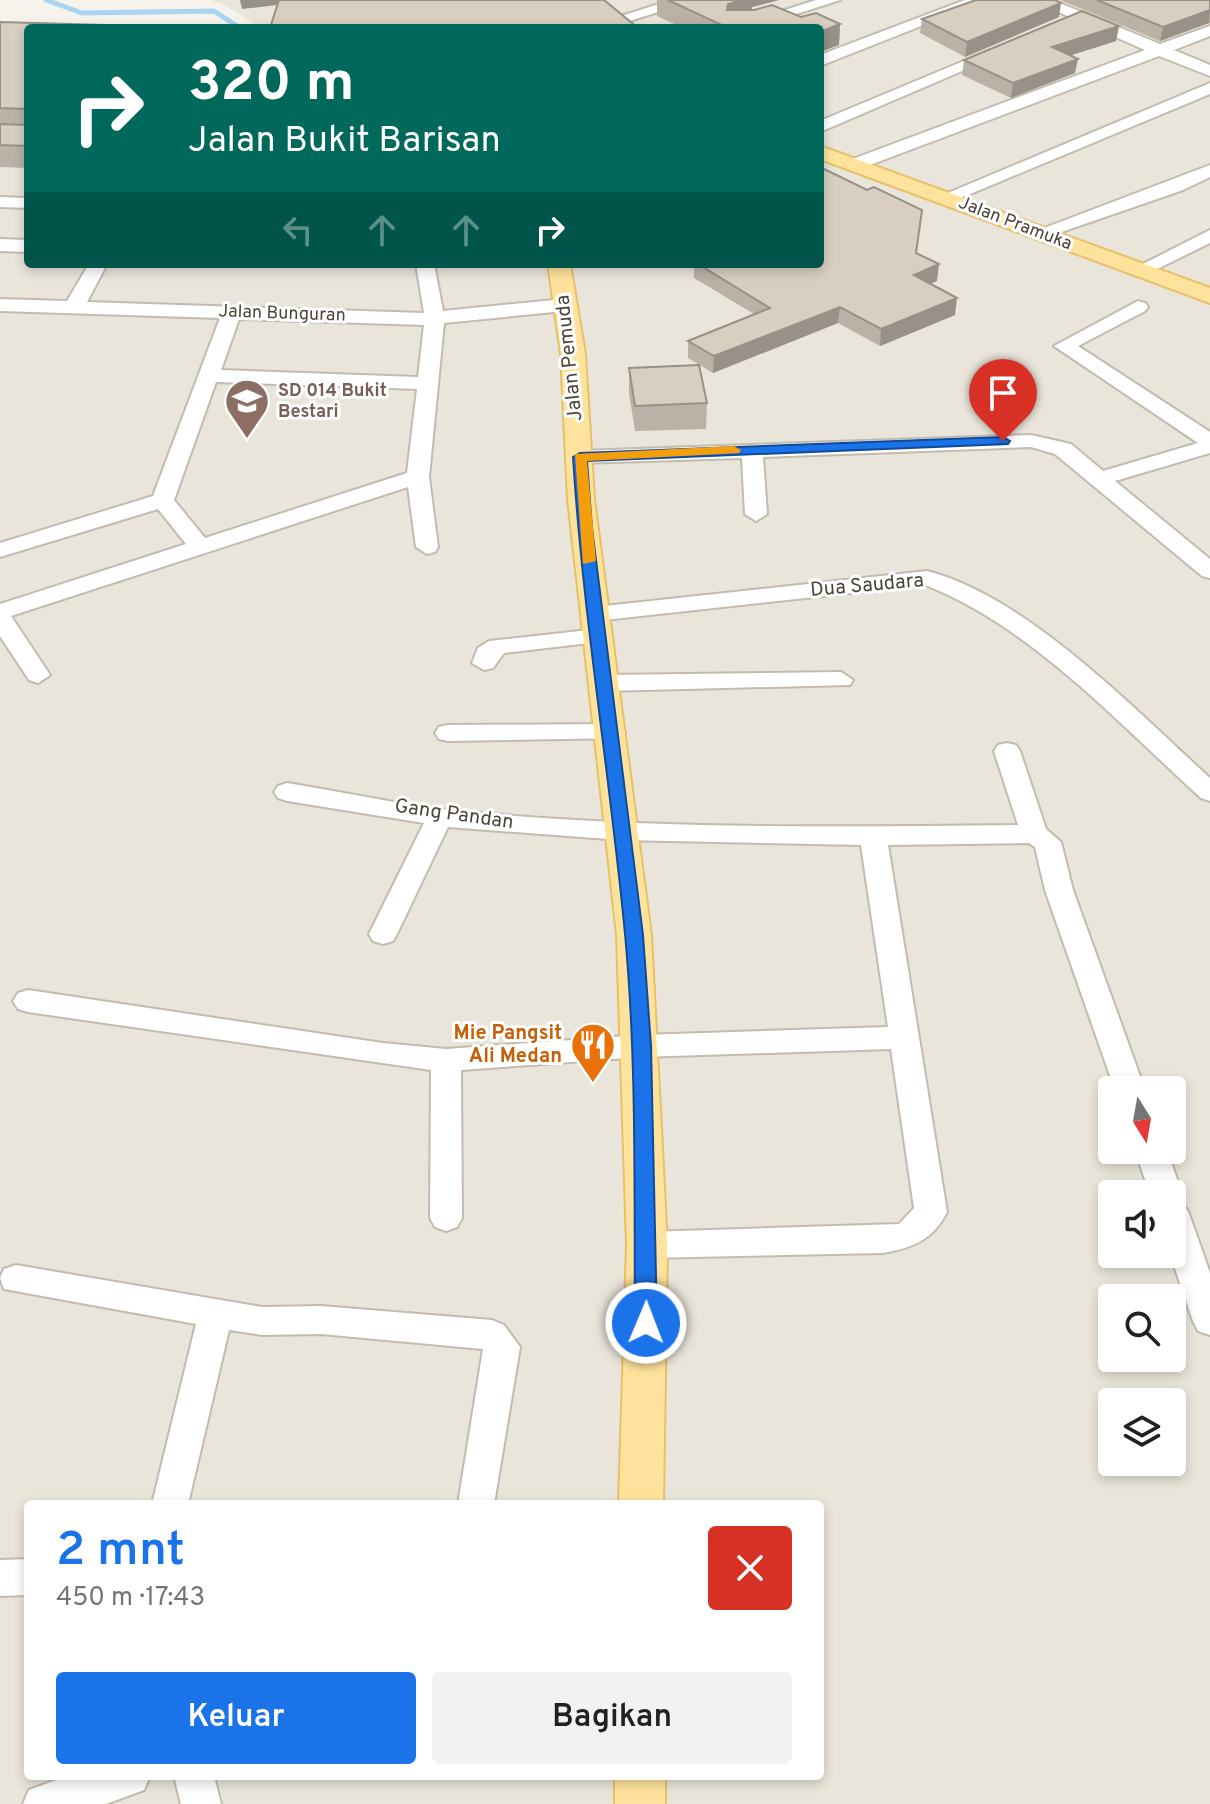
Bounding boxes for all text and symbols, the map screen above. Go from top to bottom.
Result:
text: 320 m [188,50,355,120]
icon: right [56,56,160,160]
text: Jalan Bukit Barisan [188,119,501,165]
street label: Jalan Pramuka [955,192,1075,256]
icon: left [276,208,320,252]
icon: ahead [360,208,404,252]
icon: ahead [444,208,488,252]
icon: right [528,208,572,252]
street label: Jalan Pemuda [550,294,590,422]
street label: Jalan Bunguran [218,300,346,328]
pin [969,359,1037,441]
icon: arrive [981,371,1025,415]
school or university icon: SD 014 Bukit Bestari [223,377,271,440]
place label: SD 014 Bukit Bestari [278,380,387,424]
street label: Dua Saudara [809,568,925,604]
street label: Gang Pandan [393,794,515,836]
place label: Mie Pangsit Ali Medan [454,1021,562,1070]
restaurant icon: Mie Pangsit Ali Medan [569,1021,617,1084]
north arrow [1098,1076,1186,1164]
map controls [1098,1076,1186,1476]
button: sound [1098,1180,1186,1268]
position arrow [604,1281,688,1365]
button: search [1098,1284,1186,1372]
button: layers [1098,1388,1186,1476]
text: 2 mnt [56,1522,185,1582]
button: close [708,1526,792,1610]
text: 450 m · 17:43 [56,1582,205,1615]
button: Keluar [56,1672,416,1764]
button: Bagikan [432,1672,792,1764]

